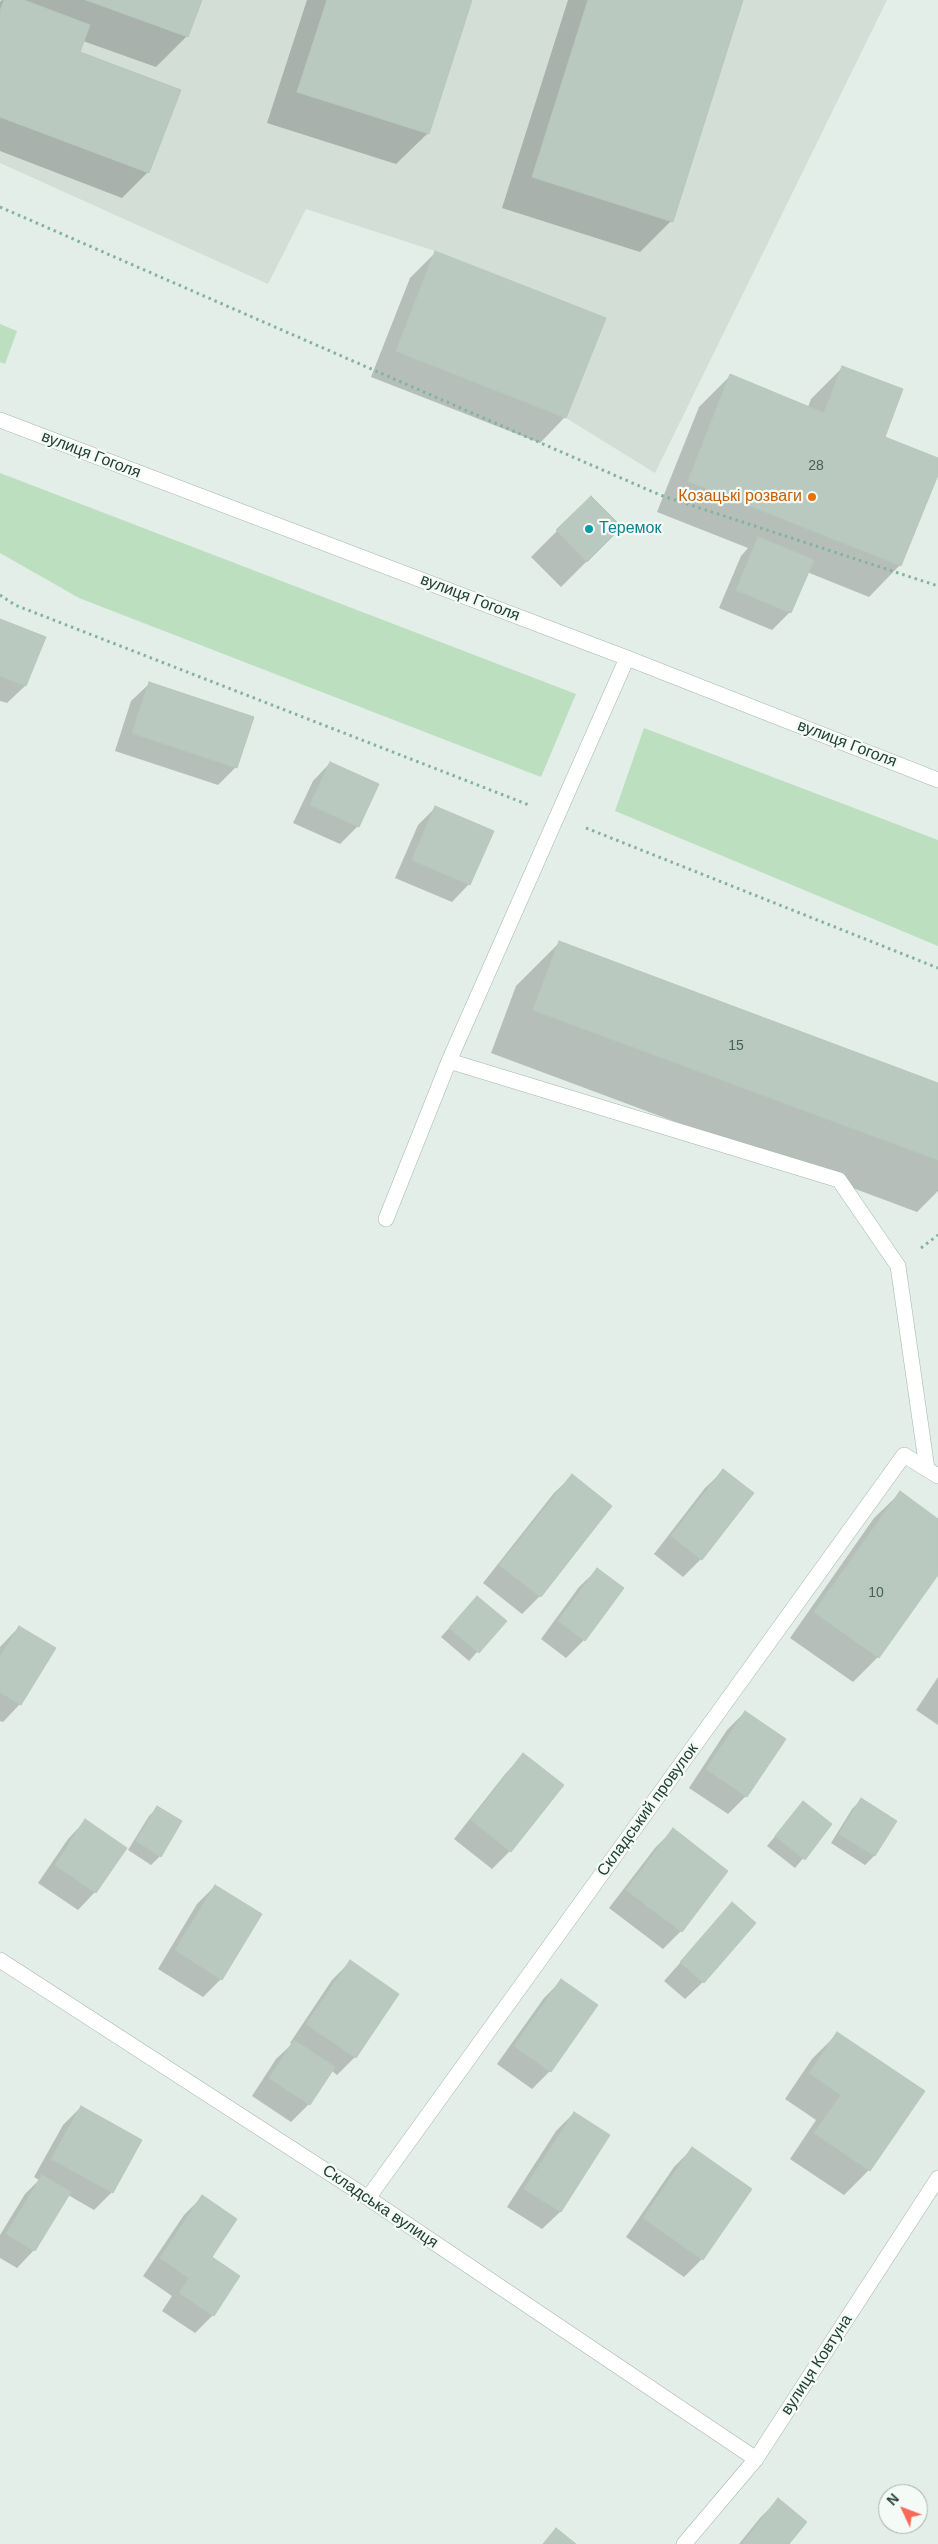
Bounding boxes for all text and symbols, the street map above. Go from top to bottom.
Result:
street label: вулиця Гоголя [39,427,143,483]
house number: 28 [808,458,824,474]
place label: Козацькі розваги [678,487,802,507]
marker: Козацькі розваги [806,491,818,503]
place label: Теремок [599,519,661,539]
marker: Теремок [583,523,595,535]
street label: вулиця Гоголя [418,570,522,626]
street label: вулиця Гоголя [795,716,899,772]
house number: 15 [728,1038,744,1054]
house number: 10 [868,1585,884,1601]
street label: Складський провулок [593,1740,703,1880]
street label: Складська вулиця [319,2161,441,2253]
street label: вулиця Ковтуна [777,2311,857,2419]
north arrow [878,2484,928,2534]
text: N [883,2490,902,2509]

